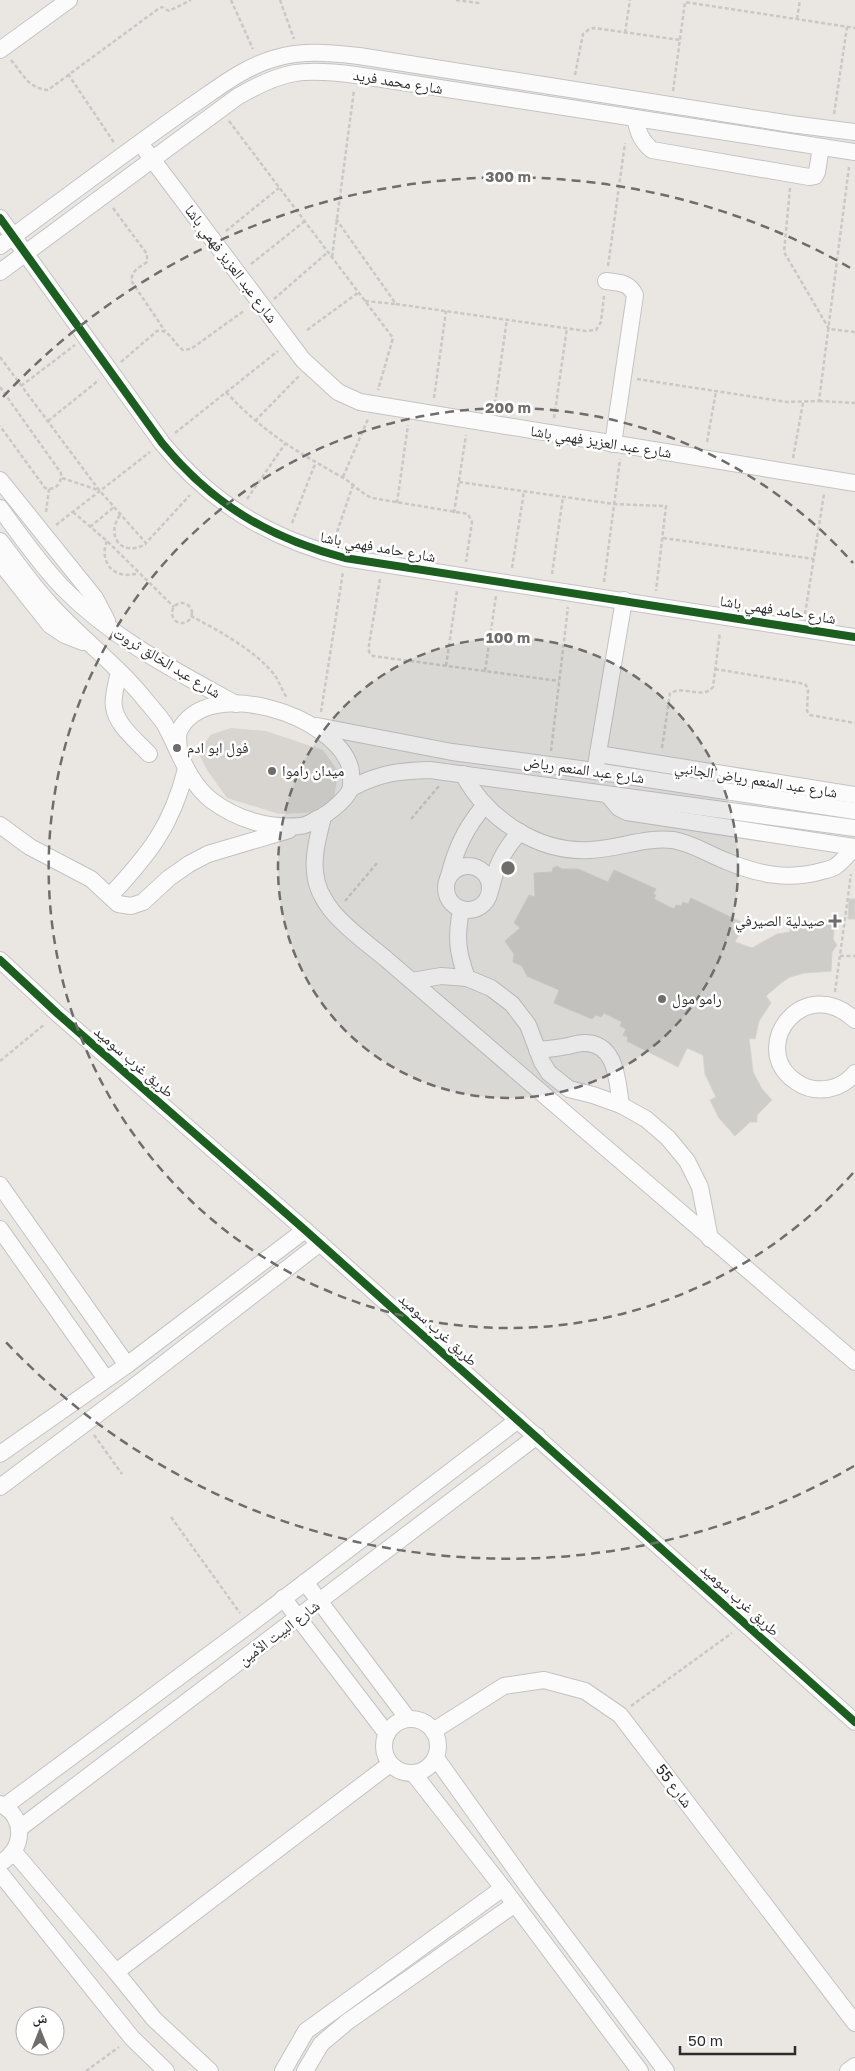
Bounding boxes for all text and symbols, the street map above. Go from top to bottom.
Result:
street label: شارع محمد فريد [352,65,445,99]
text: 300 m [485,167,531,185]
street label: شارع عبد العزيز فهمي باشا [179,201,282,328]
text: 200 m [485,398,531,416]
street label: شارع عبد العزيز فهمي باشا [529,421,673,465]
street label: شارع حامد فهمي باشا [318,527,438,569]
street label: شارع حامد فهمي باشا [718,591,838,631]
street label: شارع عبد الخالق ثروت [110,623,225,703]
text: 100 m [486,628,530,646]
place label: فول ابو ادم [187,738,249,758]
marker: فول ابو ادم [171,742,183,754]
street label: شارع عبد المنعم رياض [522,752,646,788]
street label: شارع عبد المنعم رياض الجانبي [673,757,839,805]
place label: ميدان راموا [282,761,344,781]
marker: ميدان راموا [266,765,278,777]
centre of rings [499,859,517,877]
place label: صيدلية الصيرفي [735,911,825,933]
marker: صيدلية الصيرفي [829,915,841,927]
place label: رامو مول [672,989,722,1009]
marker: رامو مول [656,993,668,1005]
street label: طريق غرب سوميد [90,1022,178,1102]
street label: طريق غرب سوميد [394,1289,482,1371]
street label: طريق غرب سوميد [696,1559,784,1641]
street label: شارع البيت الأمين [234,1596,324,1670]
street label: شارع 55 [651,1760,697,1812]
north arrow [15,2006,65,2056]
text: ش [33,2009,48,2027]
scale bar [680,2024,795,2056]
text: 50 m [688,2031,723,2049]

